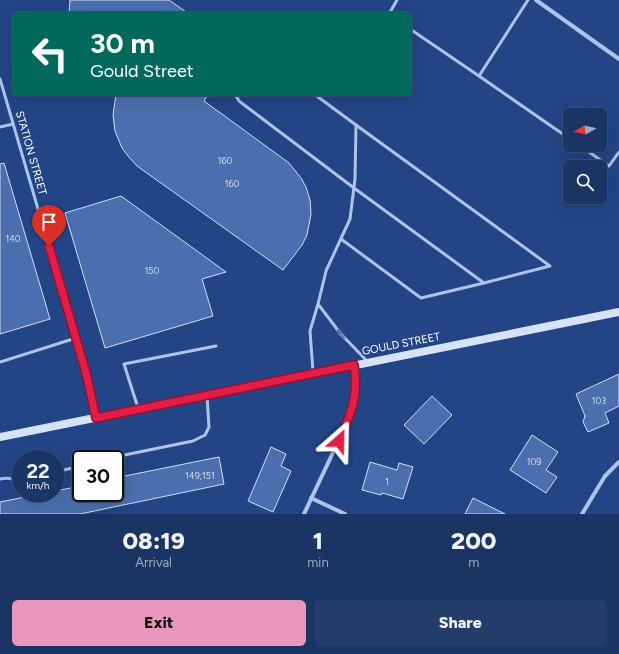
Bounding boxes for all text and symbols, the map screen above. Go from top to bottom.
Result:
text: 30 m [90,26,155,60]
icon: left [24,28,76,80]
text: Gould Street [90,60,194,82]
north arrow [563,108,607,152]
map controls [563,108,607,204]
street label: STATION STREET [13,109,49,197]
house number: 160 [218,155,233,166]
button: search [563,160,607,204]
house number: 160 [225,178,240,189]
pin [32,205,66,246]
icon: arrive [38,211,60,233]
house number: 140 [5,233,21,244]
house number: 150 [145,265,160,276]
one-way arrow [337,329,346,339]
street label: GOULD STREET [361,330,441,358]
house number: 103 [592,395,606,406]
position arrow [318,420,360,462]
speed limit sign: 30 [72,450,124,502]
house number: 109 [527,456,541,467]
text: 22 [26,459,50,483]
house number: 149;151 [185,470,215,481]
house number: 1 [385,476,389,487]
text: km/h [27,479,49,492]
text: 08:19 [122,526,185,555]
text: 1 [313,526,323,555]
text: 200 [451,526,497,555]
text: Arrival [135,555,172,570]
text: min [307,555,329,570]
text: m [468,555,479,570]
button: Exit [12,600,306,646]
button: Share [314,600,607,646]

